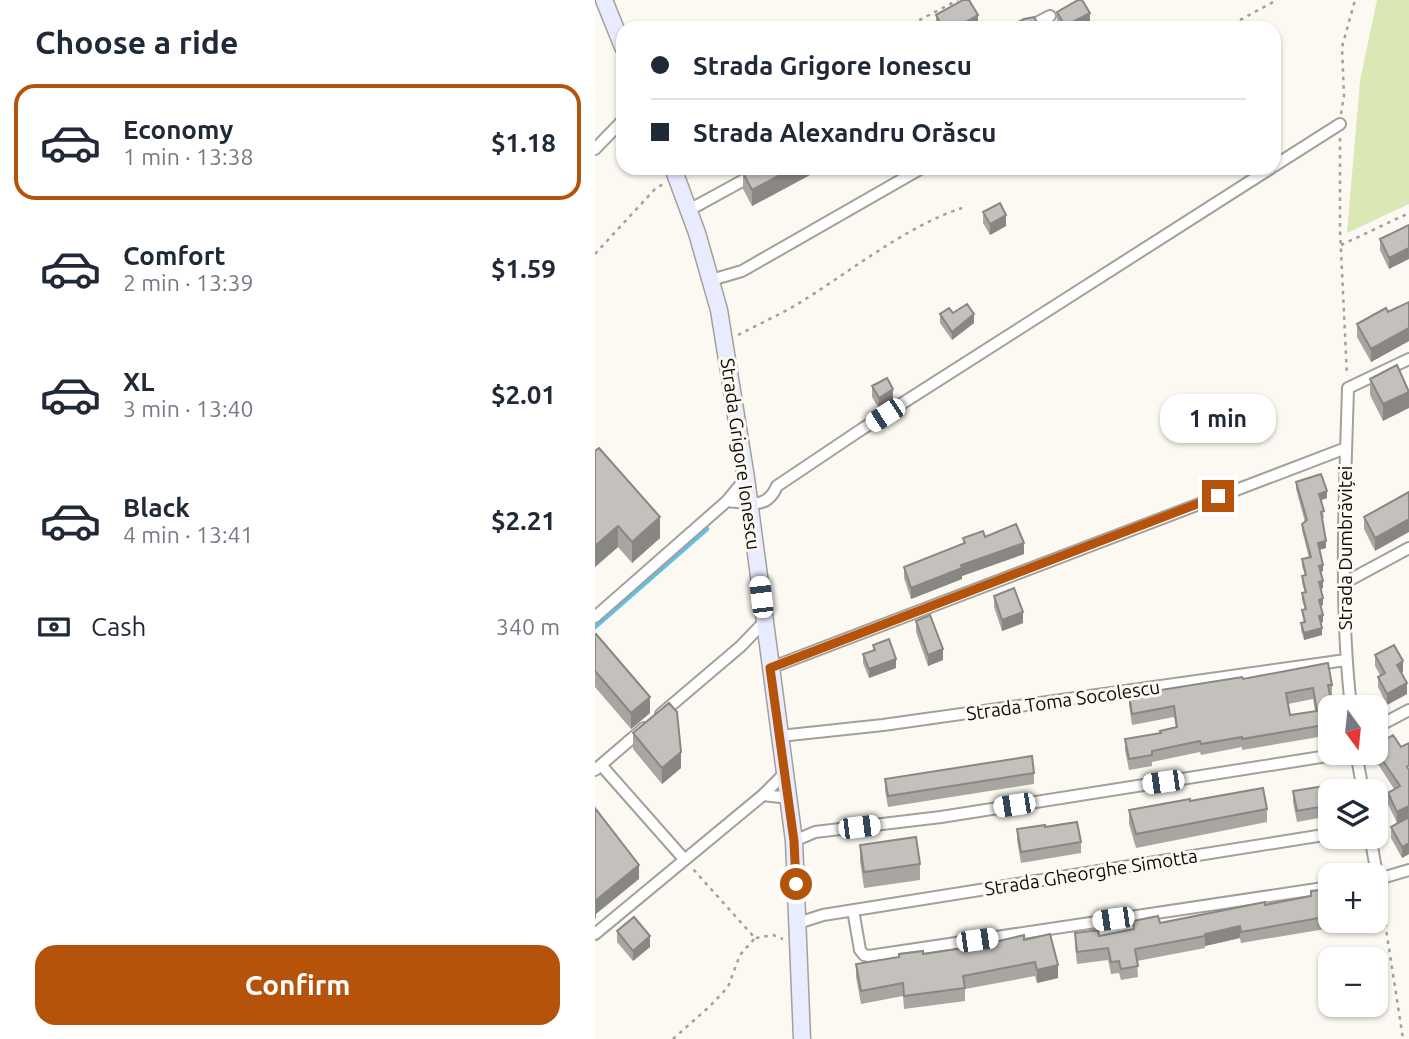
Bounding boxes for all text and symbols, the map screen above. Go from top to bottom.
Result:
text: Choose a ride [35,24,238,60]
text: Strada Grigore Ionescu [693,51,972,80]
icon: car [39,111,102,174]
text: Economy [123,115,233,144]
text: Strada Alexandru Orăscu [693,118,996,147]
text: $1.18 [491,128,556,157]
text: 1 min · 13:38 [123,144,254,169]
icon: car [39,237,102,300]
text: Comfort [123,241,226,270]
text: $1.59 [491,254,556,283]
text: 2 min · 13:39 [123,270,254,295]
street label: Strada Grigore Ionescu [717,357,765,551]
icon: car [39,363,102,426]
text: XL [123,367,154,396]
text: $2.01 [491,380,556,409]
callout: 1 min [1160,394,1276,444]
car [862,395,909,435]
text: 3 min · 13:40 [123,396,254,421]
text: 1 min [1189,406,1247,431]
street label: Strada Dumbrăviței [1334,466,1356,630]
route end [1202,480,1234,512]
icon: car [39,489,102,552]
text: Black [123,493,190,522]
text: $2.21 [491,506,556,535]
text: 4 min · 13:41 [123,522,254,547]
car [749,575,774,619]
icon: cash [35,608,73,646]
text: Cash [91,612,146,641]
text: 340 m [496,614,560,639]
street label: Strada Toma Socolescu [965,676,1161,724]
north arrow [1318,695,1388,765]
map controls [1318,695,1388,1017]
car [1141,769,1186,795]
button: layers [1318,779,1388,849]
car [992,791,1037,819]
car [837,814,882,840]
street label: Strada Gheorghe Simotta [983,844,1199,900]
button: + [1318,863,1388,933]
route start [780,868,812,900]
car [1091,906,1136,932]
car [955,927,1000,953]
button: Confirm [35,945,560,1025]
button: − [1318,947,1388,1017]

